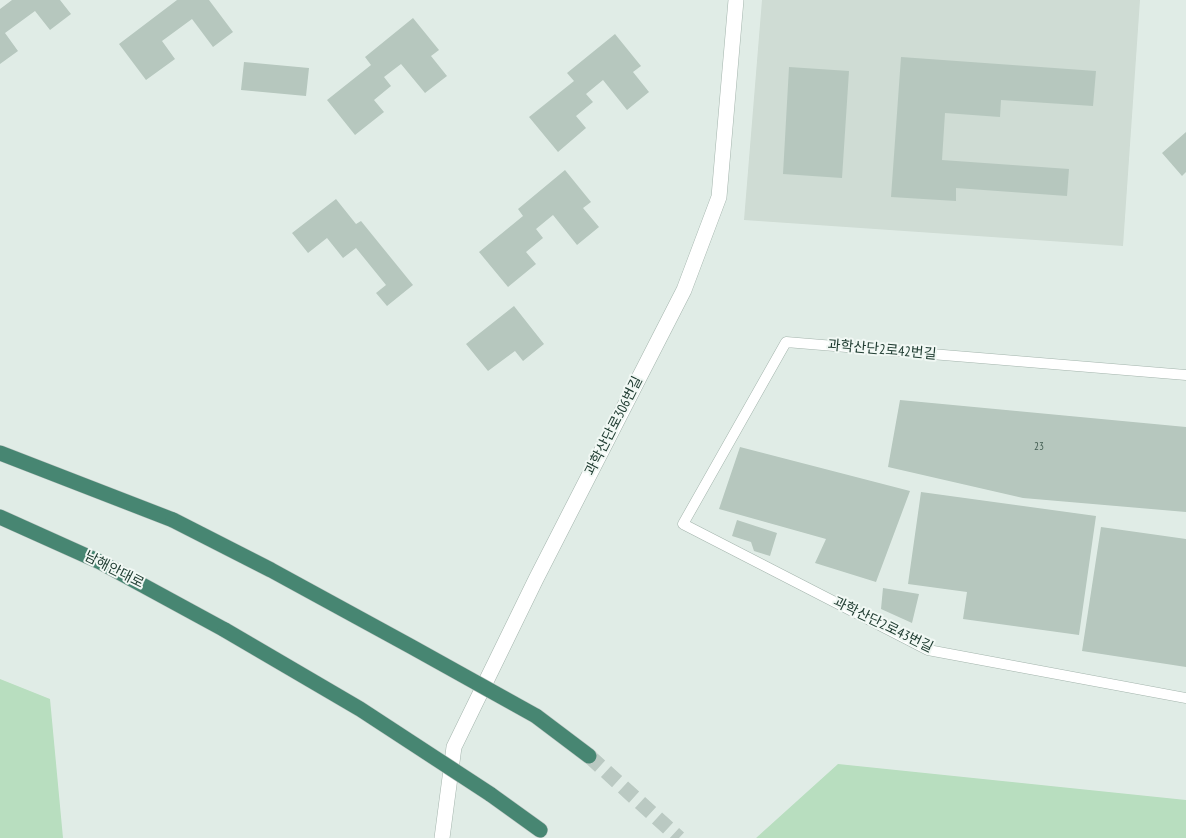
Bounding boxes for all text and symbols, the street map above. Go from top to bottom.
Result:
street label: 과학산단2로42번길 [827,337,937,363]
street label: 과학산단로306번길 [582,374,646,478]
house number: 23 [1034,440,1044,454]
street label: 남해안대로 [81,548,147,592]
street label: 과학산단2로43번길 [830,594,936,656]

